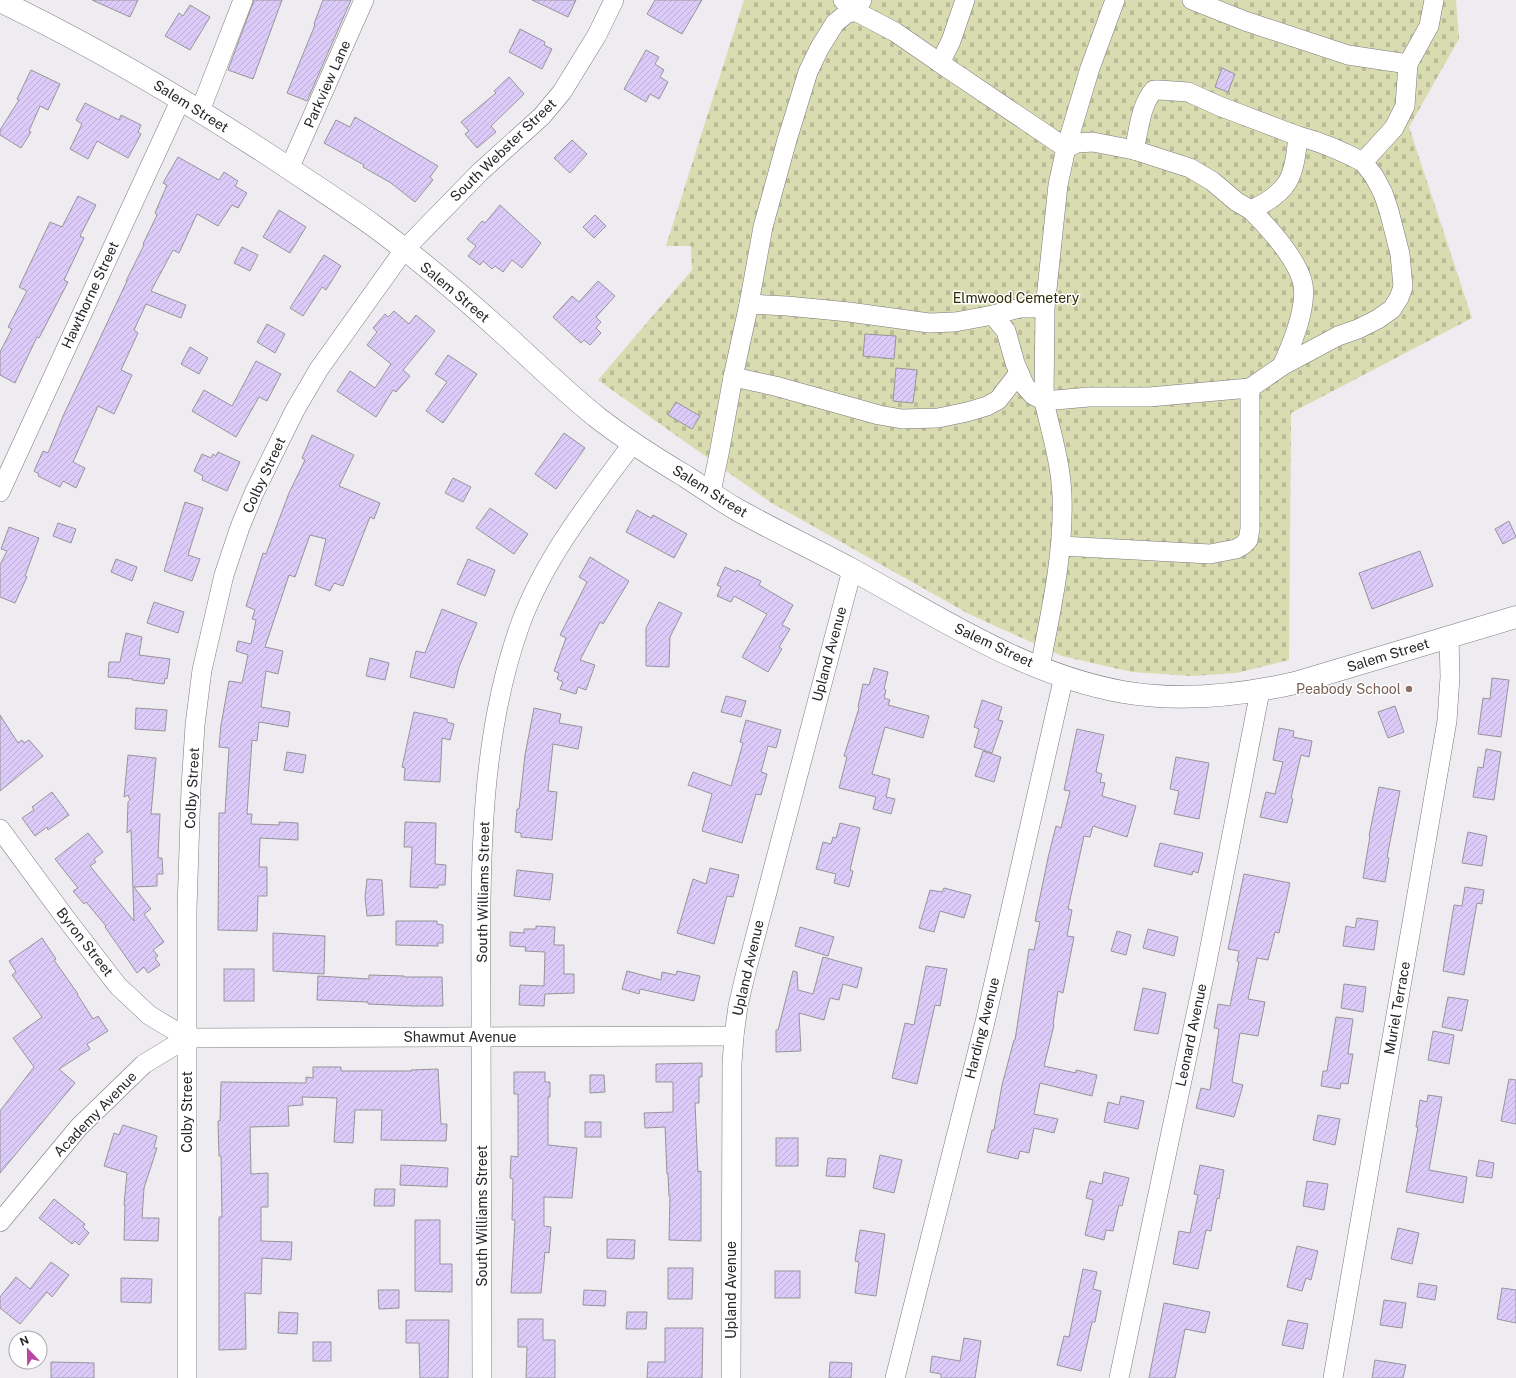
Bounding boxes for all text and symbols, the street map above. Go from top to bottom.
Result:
street label: Parkview Lane [301,38,354,130]
street label: Salem Street [151,77,231,135]
street label: South Webster Street [447,95,559,205]
street label: Hawthorne Street [58,239,122,351]
street label: Salem Street [417,258,493,326]
park label: Elmwood Cemetery [953,290,1080,306]
street label: Colby Street [239,435,289,515]
street label: Salem Street [670,462,750,520]
street label: Upland Avenue [809,605,849,703]
street label: Salem Street [952,620,1036,670]
street label: Salem Street [1345,635,1431,675]
place label: Peabody School [1296,681,1401,697]
marker: Peabody School [1404,684,1414,694]
street label: Colby Street [182,747,202,829]
street label: South Williams Street [474,821,492,963]
street label: Byron Street [53,905,117,979]
street label: Upland Avenue [729,918,767,1018]
street label: Muriel Terrace [1381,960,1413,1056]
street label: Harding Avenue [962,976,1002,1080]
street label: Leonard Avenue [1172,982,1210,1088]
street label: Shawmut Avenue [403,1029,517,1045]
street label: Academy Avenue [50,1068,140,1160]
street label: Colby Street [179,1071,195,1153]
street label: South Williams Street [474,1145,490,1287]
street label: Upland Avenue [723,1241,739,1339]
north arrow [8,1330,48,1370]
text: N [18,1334,30,1348]

